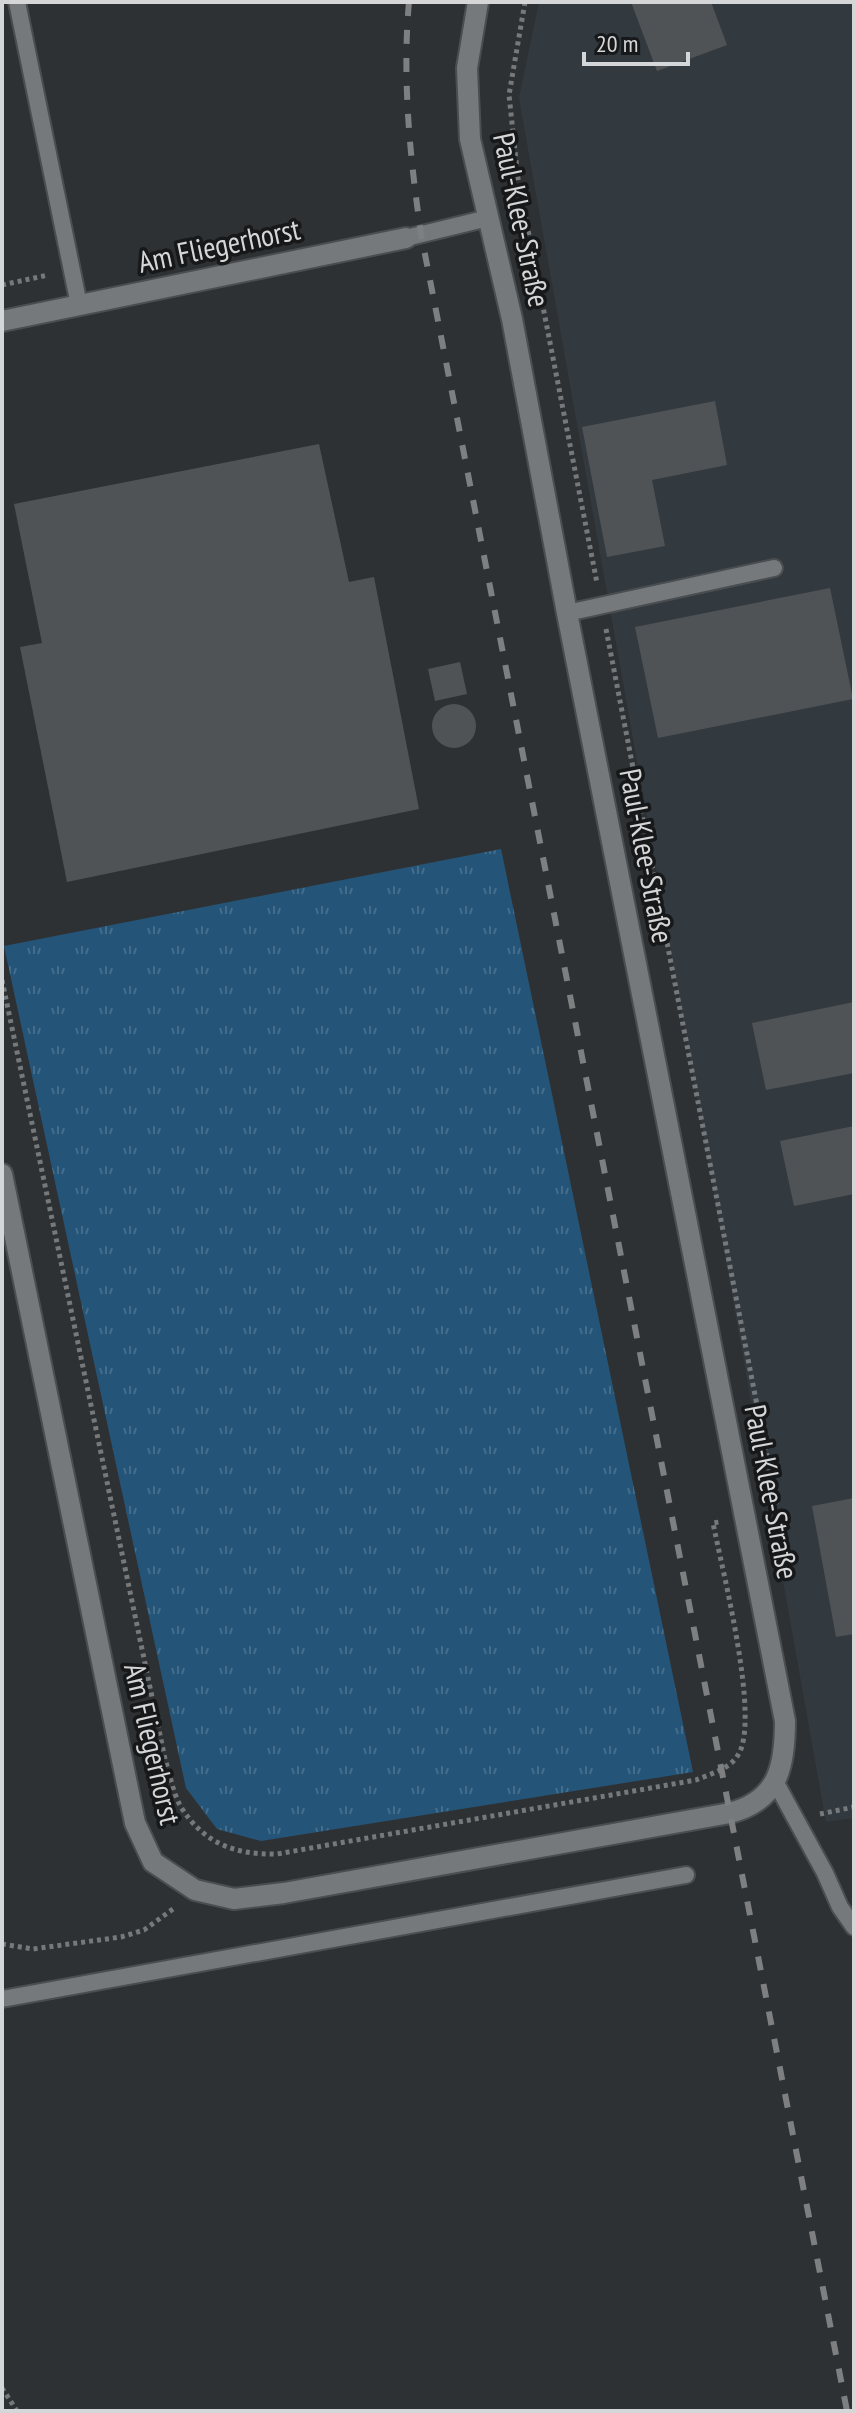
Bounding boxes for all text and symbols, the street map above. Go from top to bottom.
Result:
scale bar [584,16,688,66]
text: 20 m [596,28,638,59]
street label: Paul-Klee-Straße [485,129,560,310]
street label: Am Fliegerhorst [134,208,304,281]
street label: Paul-Klee-Straße [611,765,683,946]
street label: Paul-Klee-Straße [736,1401,808,1582]
street label: Am Fliegerhorst [116,1659,191,1829]

